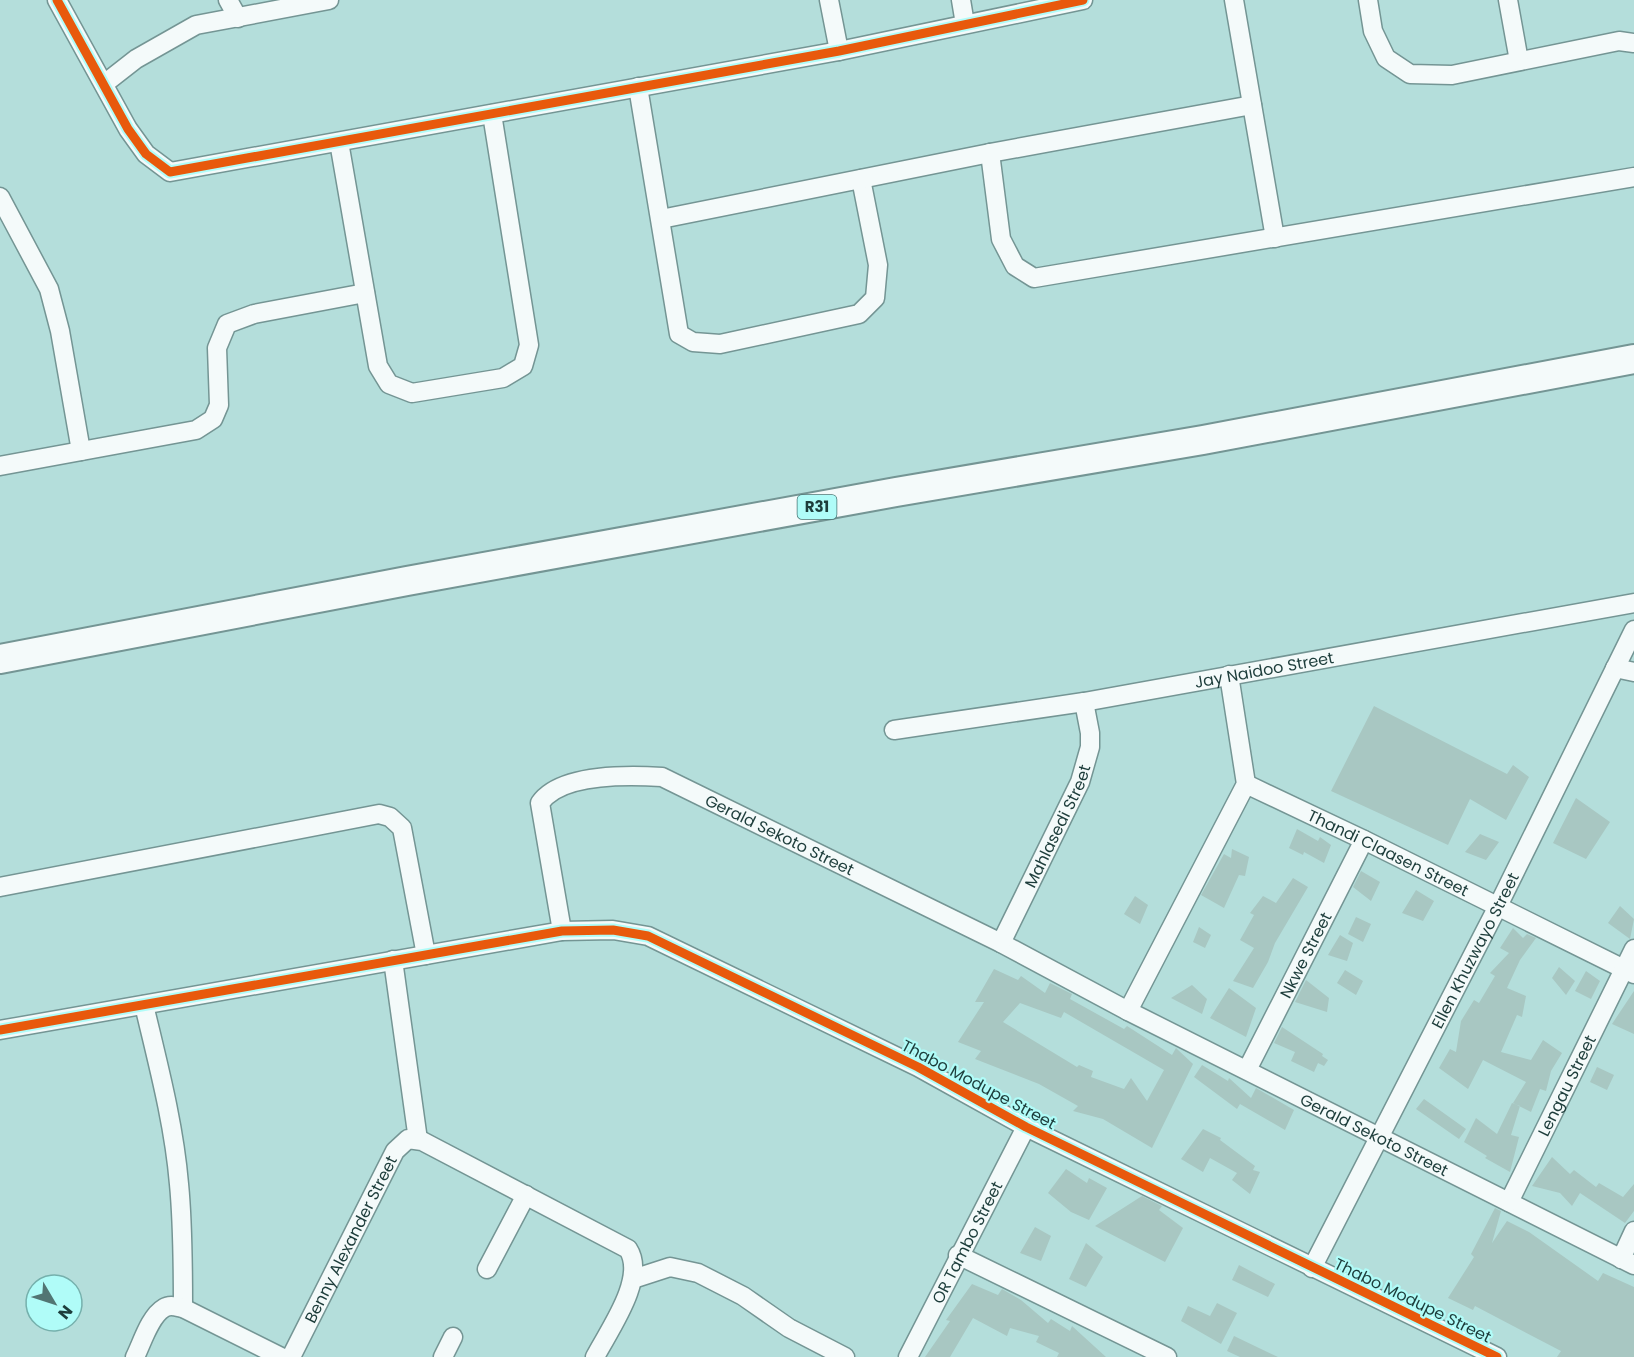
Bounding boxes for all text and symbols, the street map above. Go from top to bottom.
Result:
road number: R31 [798,495,836,519]
street label: Jay Naidoo Street [1193,646,1336,694]
street label: Mahlasedi Street [1019,762,1096,892]
street label: Gerald Sekoto Street [701,789,858,881]
street label: Thandi Claasen Street [1304,804,1473,902]
street label: Ellen Khuzwayo Street [1426,869,1525,1033]
street label: Nkwe Street [1274,908,1338,1002]
street label: Lengau Street [1532,1031,1602,1140]
street label: Thabo Modupe Street [897,1034,1060,1135]
street label: Gerald Sekoto Street [1296,1088,1452,1182]
street label: Benny Alexander Street [299,1152,403,1327]
street label: OR Tambo Street [926,1177,1008,1308]
street label: Thabo Modupe Street [1330,1252,1495,1349]
north arrow [24,1273,84,1333]
text: N [53,1300,78,1324]

